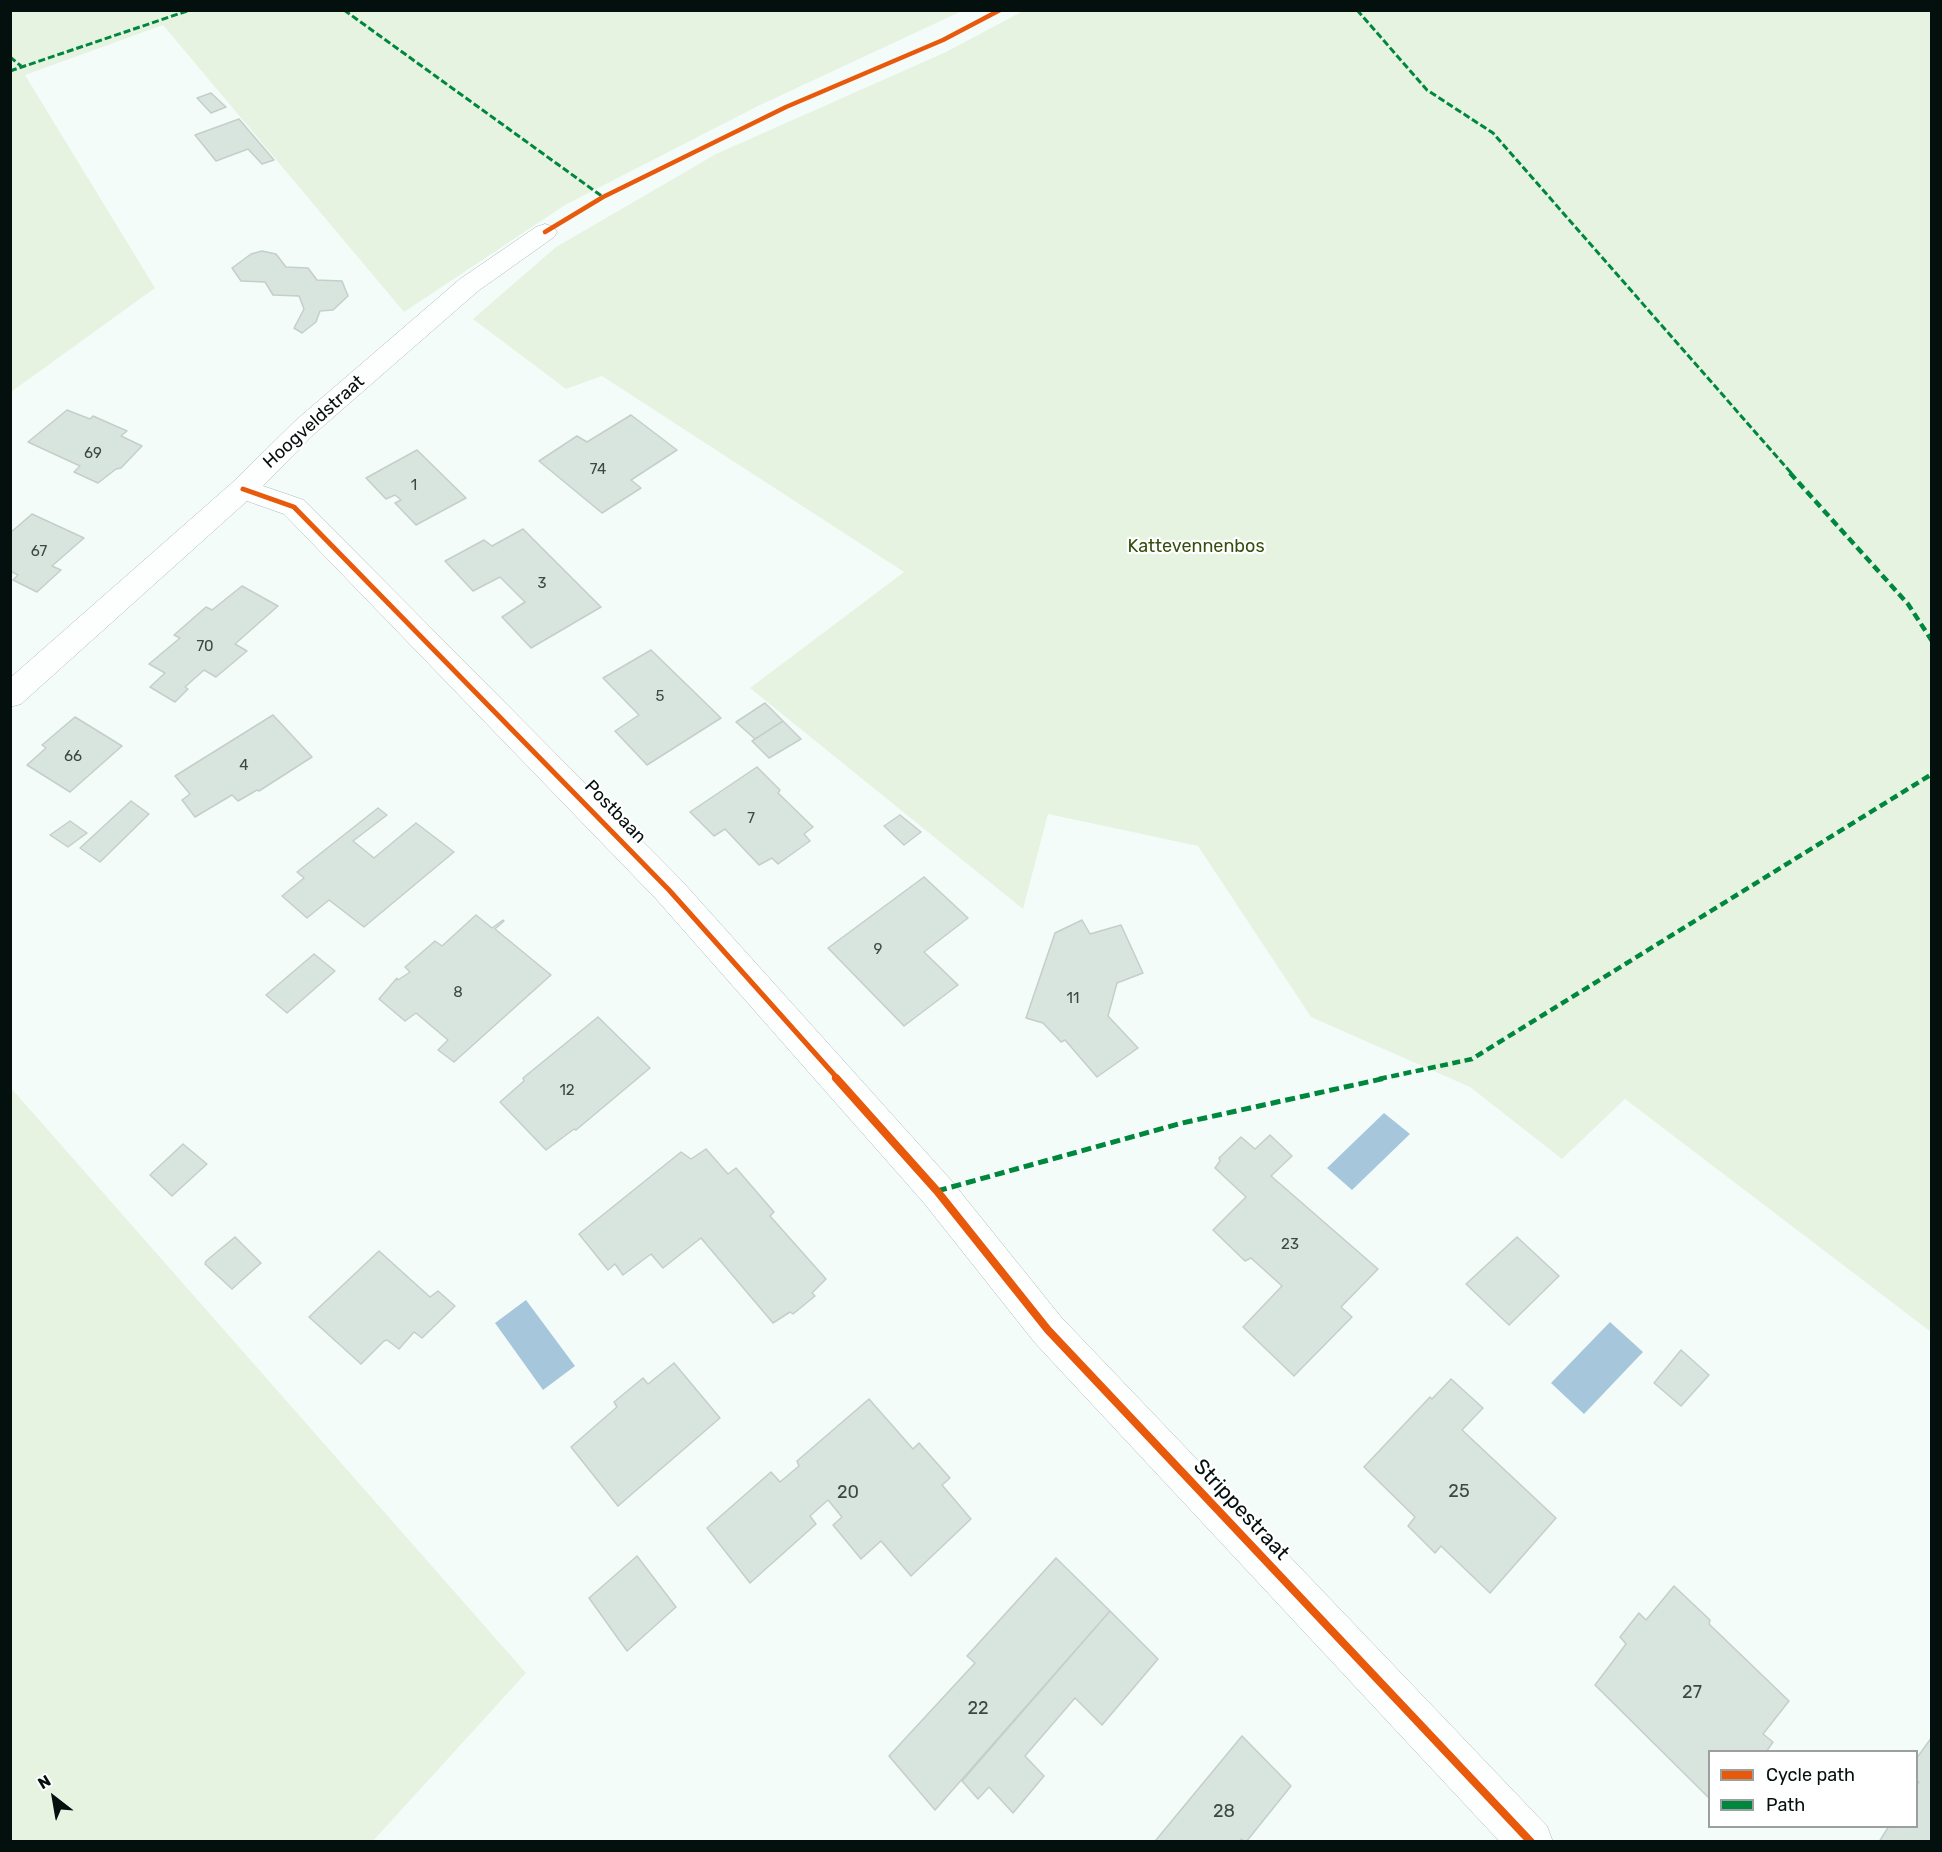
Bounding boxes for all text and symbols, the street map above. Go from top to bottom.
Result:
street label: Hoogveldstraat [259,371,369,473]
house number: 69 [84,445,102,463]
house number: 74 [590,461,606,479]
house number: 1 [411,477,417,495]
park label: Kattevennenbos [1127,536,1265,558]
house number: 67 [31,543,47,561]
house number: 3 [537,575,547,593]
house number: 70 [196,638,214,656]
house number: 5 [656,688,664,706]
house number: 66 [64,748,82,766]
house number: 4 [239,757,249,775]
street label: Postbaan [580,776,650,848]
house number: 7 [747,810,755,828]
house number: 9 [874,941,882,959]
house number: 8 [453,984,463,1002]
house number: 11 [1067,990,1079,1008]
house number: 12 [559,1082,575,1100]
house number: 23 [1281,1236,1299,1254]
street label: Strippestraat [1188,1454,1294,1566]
house number: 25 [1448,1481,1470,1503]
house number: 20 [837,1482,859,1504]
house number: 27 [1682,1682,1702,1704]
house number: 22 [967,1698,989,1720]
legend [1708,1750,1918,1828]
text: Cycle path [1766,1764,1855,1786]
north arrow [24,1768,84,1828]
text: N [35,1771,54,1793]
text: Path [1766,1794,1805,1816]
house number: 28 [1213,1801,1235,1823]

